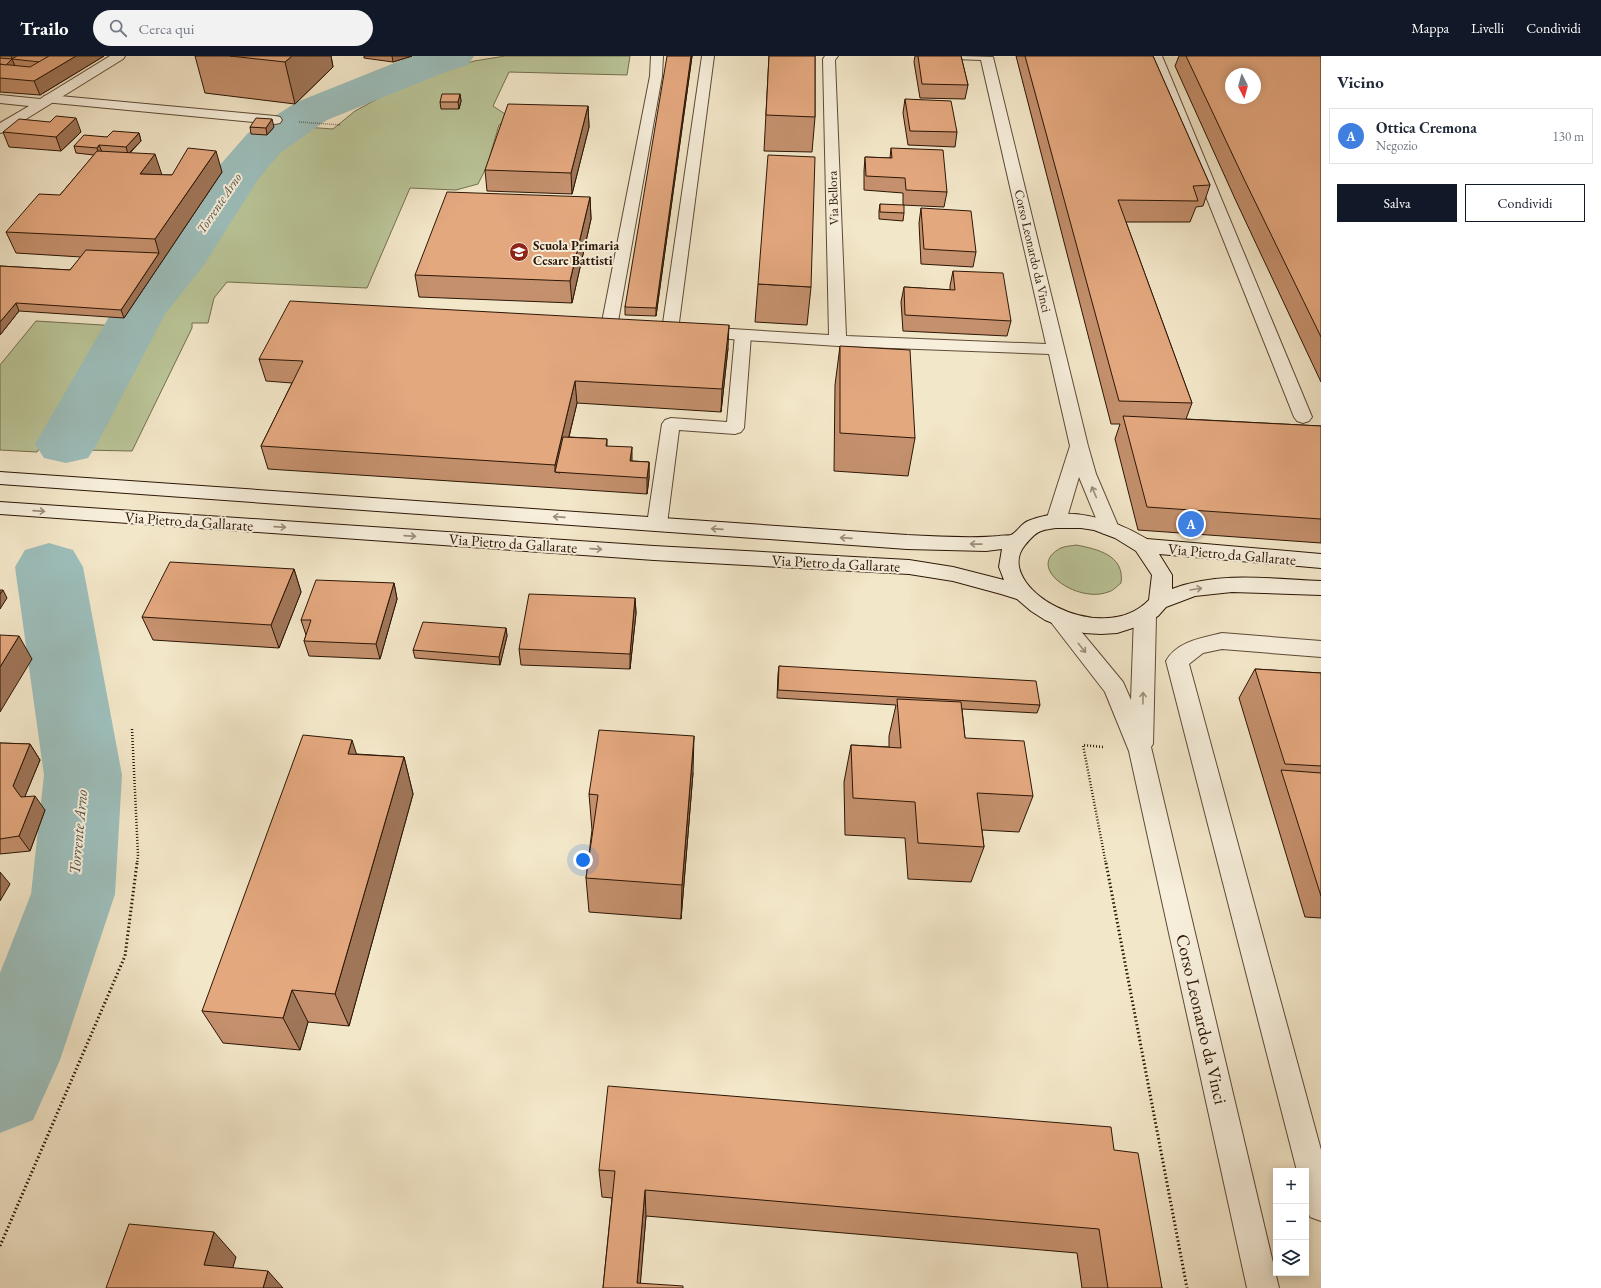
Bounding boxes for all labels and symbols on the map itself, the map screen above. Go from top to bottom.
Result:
north arrow [1225,68,1261,104]
water label: Torrente Arno [193,170,245,236]
street label: Via Bellora [824,170,842,225]
street label: Corso Leonardo da Vinci [1011,188,1055,314]
place label: Scuola Primaria Cesare Battisti [533,237,619,269]
school or university icon: Scuola Primaria Cesare Battisti [508,241,530,263]
one-way arrow [1090,487,1098,499]
one-way arrow [32,507,45,514]
street label: Via Pietro da Gallarate [124,507,254,535]
pin: A [1178,509,1204,539]
one-way arrow [553,514,566,521]
one-way arrow [273,524,286,531]
one-way arrow [711,525,724,532]
street label: Via Pietro da Gallarate [448,529,578,557]
one-way arrow [403,532,416,539]
one-way arrow [840,534,853,541]
street label: Via Pietro da Gallarate [1167,539,1297,569]
one-way arrow [970,540,983,547]
one-way arrow [589,545,602,552]
street label: Via Pietro da Gallarate [771,550,901,576]
one-way arrow [1189,585,1202,593]
one-way arrow [1078,642,1086,653]
one-way arrow [1139,692,1146,705]
water label: Torrente Arno [64,789,92,875]
your location [573,850,593,870]
street label: Corso Leonardo da Vinci [1171,932,1233,1107]

